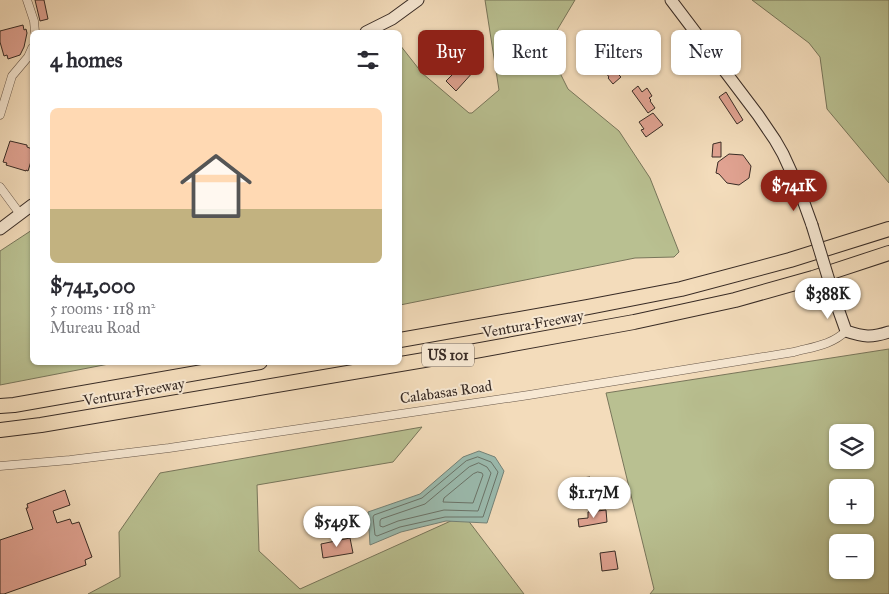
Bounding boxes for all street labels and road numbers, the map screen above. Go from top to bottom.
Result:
street label: Ventura Freeway [480,306,586,342]
road number: US 101 [422,344,474,366]
street label: Ventura Freeway [81,374,187,410]
street label: Calabasas Road [399,377,494,407]

